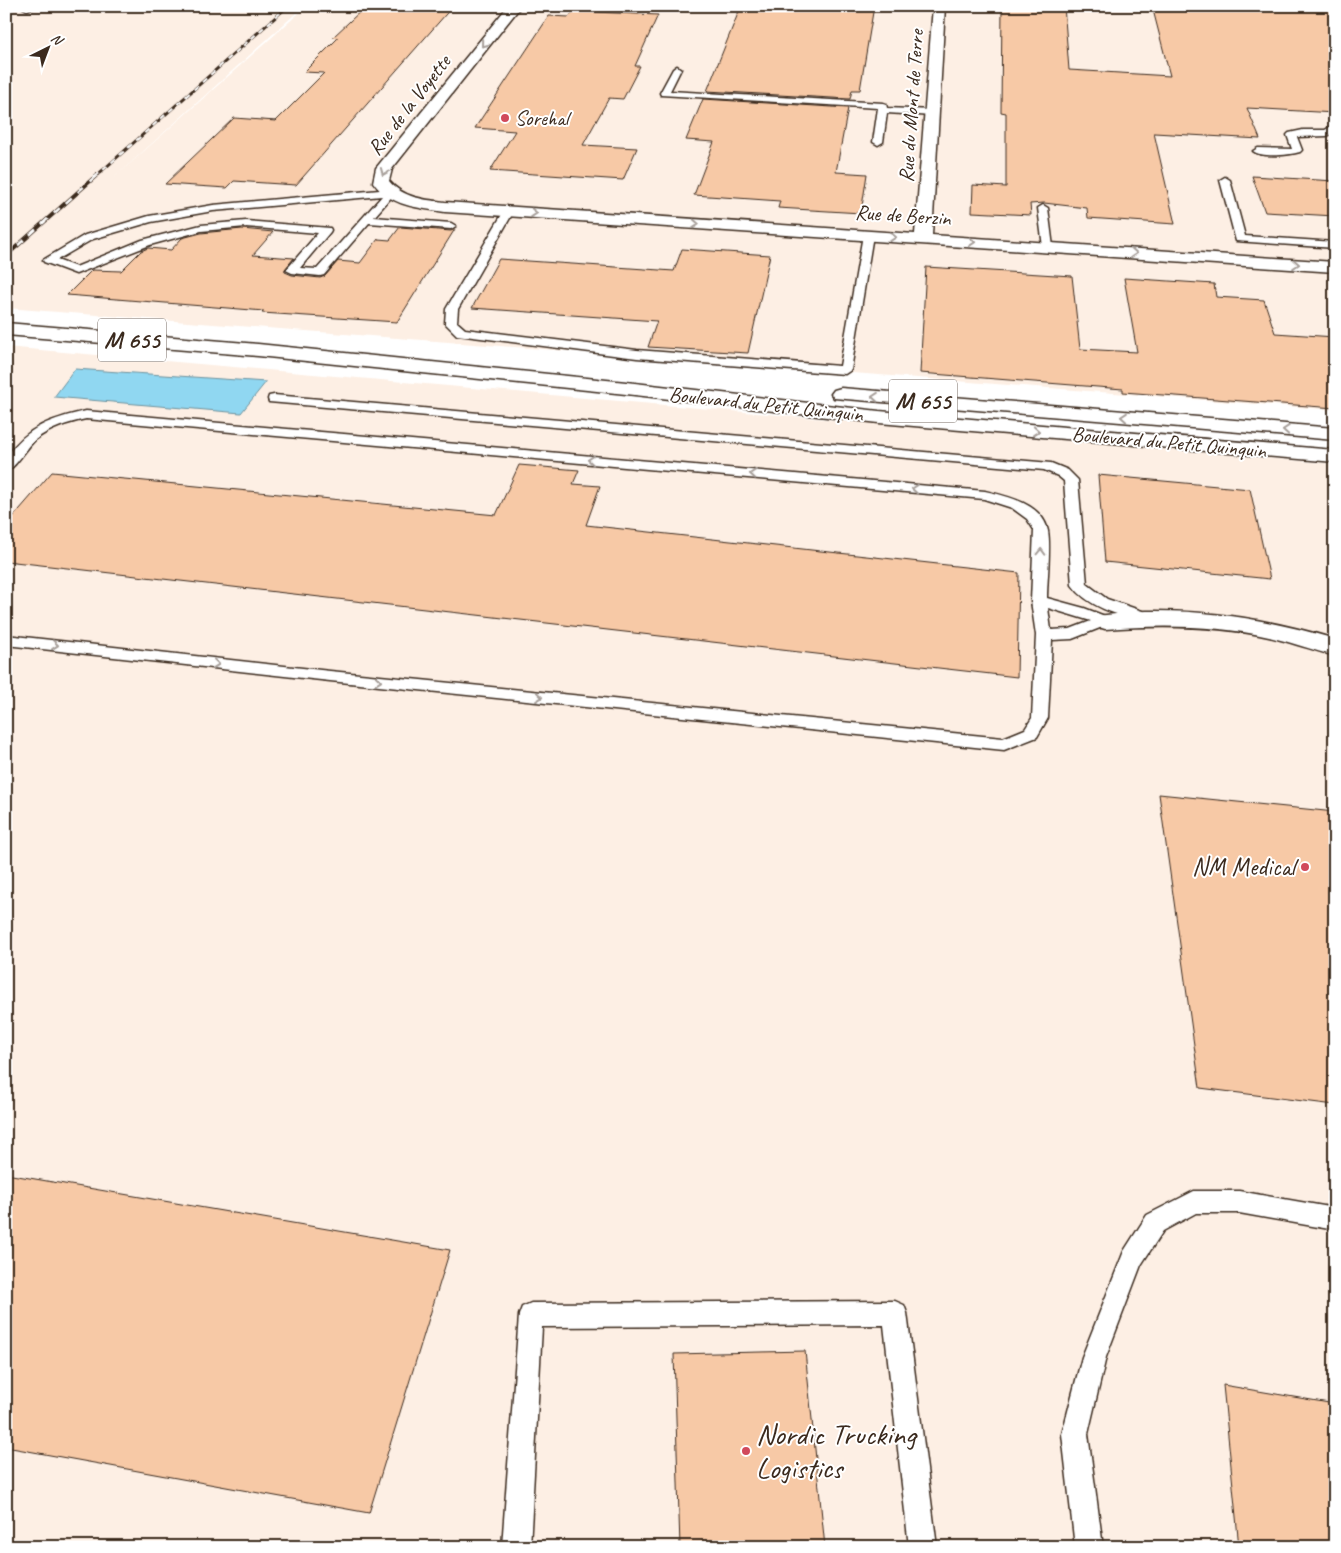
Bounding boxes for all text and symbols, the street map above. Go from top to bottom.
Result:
north arrow [22,22,72,72]
street label: Rue du Mont de Terre [893,27,929,183]
text: N [47,29,67,49]
one-way arrow [481,38,489,47]
street label: Rue de la Voyette [362,48,458,160]
place label: Sorehal [515,105,572,131]
marker: Sorehal [499,112,511,124]
one-way arrow [380,167,390,176]
street label: Rue de Berzin [854,199,952,231]
one-way arrow [531,208,539,219]
one-way arrow [693,218,701,229]
one-way arrow [890,231,898,242]
one-way arrow [968,236,976,247]
one-way arrow [1130,247,1138,258]
one-way arrow [1292,259,1300,270]
road number: M 655 [98,318,166,362]
road number: M 655 [889,380,957,422]
street label: Boulevard du Petit Quinquin [668,381,865,427]
one-way arrow [871,392,879,403]
one-way arrow [1120,412,1128,423]
street label: Boulevard du Petit Quinquin [1071,421,1268,463]
one-way arrow [1032,425,1040,436]
one-way arrow [1282,425,1290,436]
one-way arrow [587,455,595,466]
one-way arrow [749,469,757,480]
one-way arrow [911,484,919,495]
one-way arrow [1035,548,1046,556]
one-way arrow [51,639,59,650]
one-way arrow [212,658,220,669]
one-way arrow [374,675,382,686]
one-way arrow [536,692,544,703]
place label: NM Medical [1192,851,1300,883]
marker: NM Medical [1299,861,1311,873]
place label: Nordic Trucking Logistics [756,1415,918,1487]
marker: Nordic Trucking Logistics [740,1445,752,1457]

